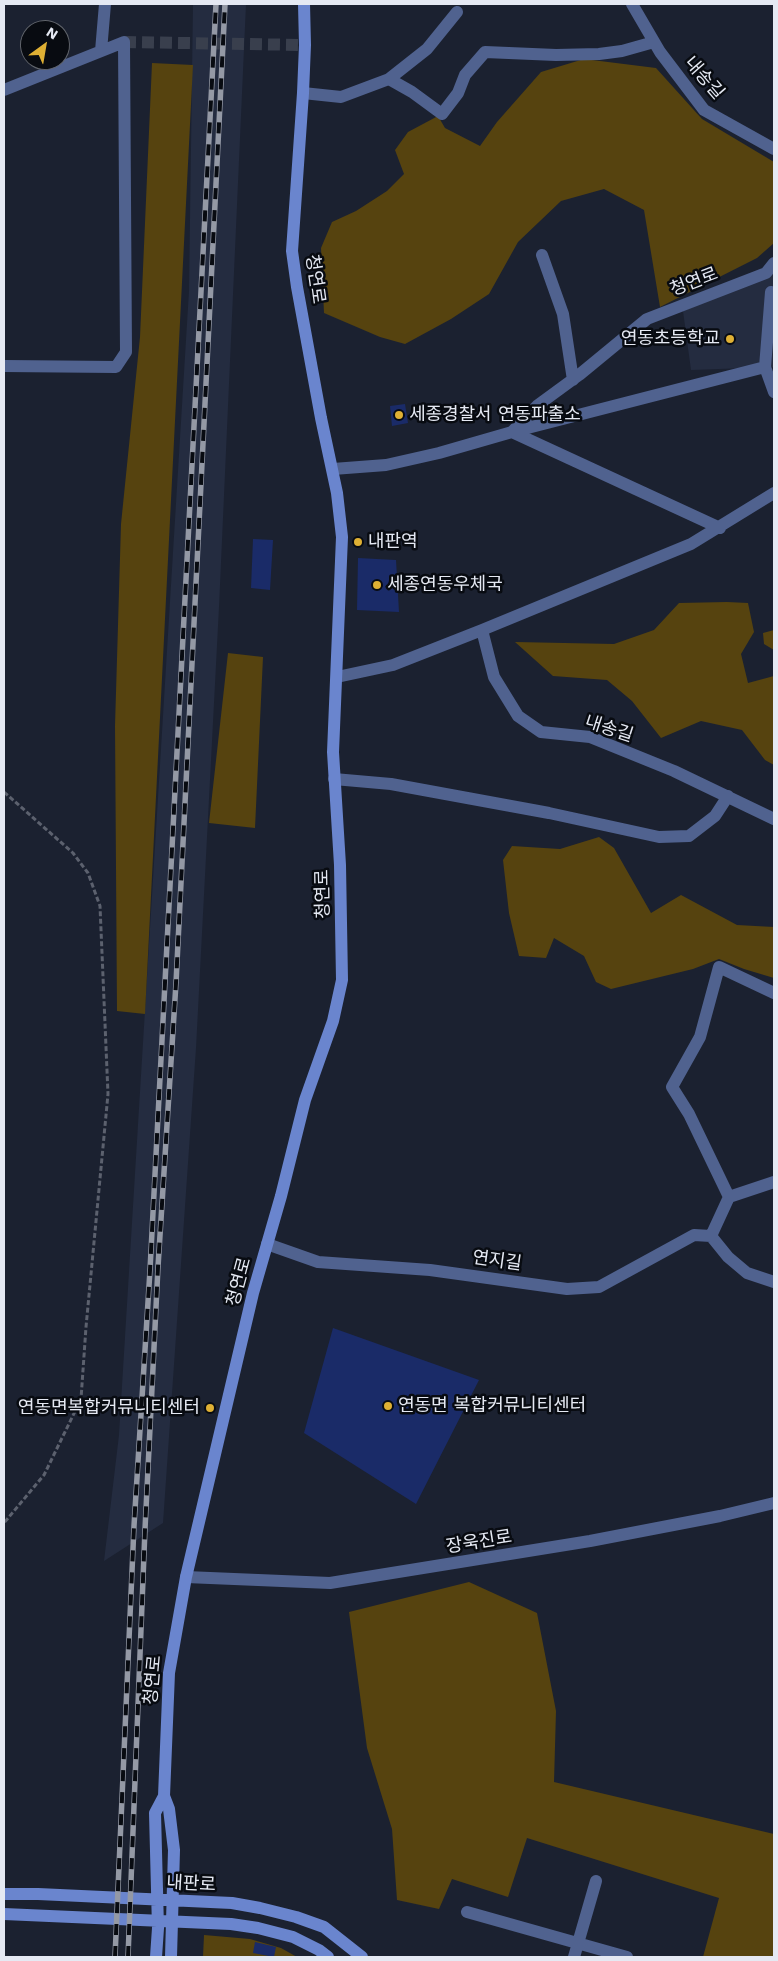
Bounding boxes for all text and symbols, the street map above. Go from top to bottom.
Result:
north arrow [20,20,70,70]
text: N [44,24,61,43]
street label: 내송길 [680,52,728,104]
street label: 청연로 [301,253,329,305]
street label: 청연로 [667,263,721,301]
place label: 연동초등학교 [621,328,720,350]
marker: 연동초등학교 [724,333,736,345]
place label: 세종경찰서 연동파출소 [409,404,581,426]
marker: 세종경찰서 연동파출소 [393,409,405,421]
place label: 내판역 [368,531,418,553]
marker: 내판역 [352,536,364,548]
place label: 세종연동우체국 [387,574,503,596]
marker: 세종연동우체국 [371,579,383,591]
street label: 내송길 [582,711,636,747]
street label: 청연로 [312,869,334,919]
street label: 연지길 [471,1247,523,1275]
street label: 청연로 [222,1255,256,1309]
place label: 연동면 복합커뮤니티센터 [398,1395,586,1417]
place label: 연동면복합커뮤니티센터 [18,1397,200,1419]
marker: 연동면 복합커뮤니티센터 [382,1400,394,1412]
marker: 연동면복합커뮤니티센터 [204,1402,216,1414]
street label: 장욱진로 [445,1526,513,1558]
street label: 청연로 [140,1654,166,1706]
street label: 내판로 [166,1872,216,1896]

